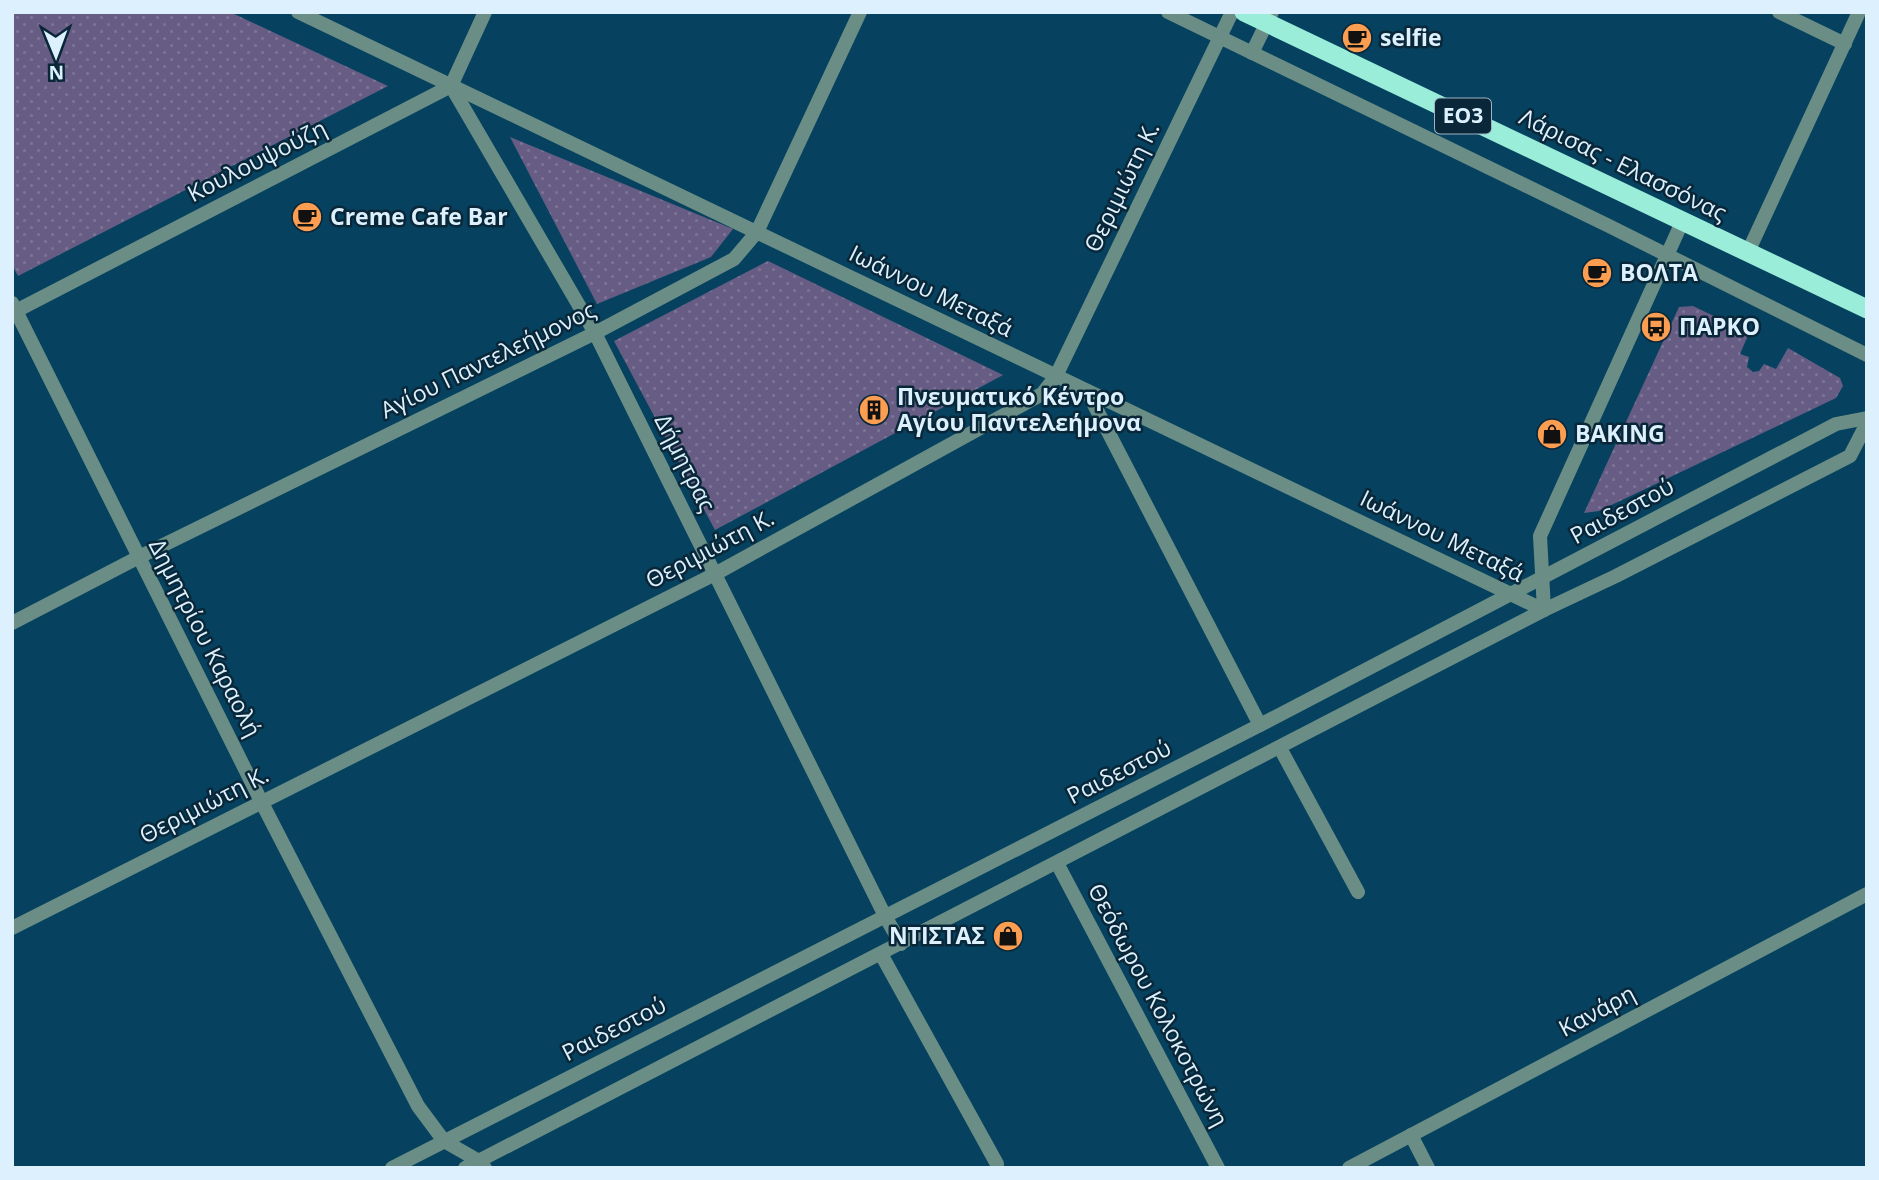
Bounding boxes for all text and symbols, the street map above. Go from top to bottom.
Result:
north arrow [21,21,91,91]
cafe icon: selfie [1340,21,1374,55]
place label: selfie [1380,21,1442,53]
text: N [48,60,64,86]
road number: ΕΟ3 [1435,99,1491,134]
street label: Λάρισας - Ελασσόνας [1514,100,1732,228]
street label: Κουλουψούζη [181,111,332,209]
street label: Θεριμιώτη Κ. [1076,116,1166,257]
cafe icon: Creme Cafe Bar [290,200,324,234]
place label: Creme Cafe Bar [330,200,508,232]
street label: Ιωάννου Μεταξά [844,237,1019,344]
cafe icon: ΒΟΛΤΑ [1580,256,1614,290]
place label: ΒΟΛΤΑ [1620,256,1698,288]
street label: Αγίου Παντελεήμονος [375,293,601,425]
bus stop icon: ΠΑΡΚΟ [1639,310,1673,344]
place label: ΠΑΡΚΟ [1679,310,1760,342]
place label: Πνευματικό Κέντρο Αγίου Παντελεήμονα [897,380,1141,438]
building icon: Πνευματικό Κέντρο Αγίου Παντελεήμονα [857,393,891,427]
street label: Δήμητρας [648,408,724,517]
shop icon: BAKING [1535,417,1569,451]
place label: BAKING [1575,417,1665,449]
street label: Ραιδεστού [1564,469,1679,551]
street label: Ιωάννου Μεταξά [1355,482,1530,589]
street label: Θεριμιώτη Κ. [640,501,779,595]
street label: Δημητρίου Καραολή [142,533,270,742]
street label: Ραιδεστού [1061,731,1176,811]
street label: Θεριμιώτη Κ. [133,758,274,850]
street label: Θεόδωρου Κολοκοτρώνη [1081,877,1237,1132]
place label: ΝΤΙΣΤΑΣ [889,919,985,951]
shop icon: ΝΤΙΣΤΑΣ [991,919,1025,953]
street label: Κανάρη [1553,977,1640,1044]
street label: Ραιδεστού [556,988,671,1068]

